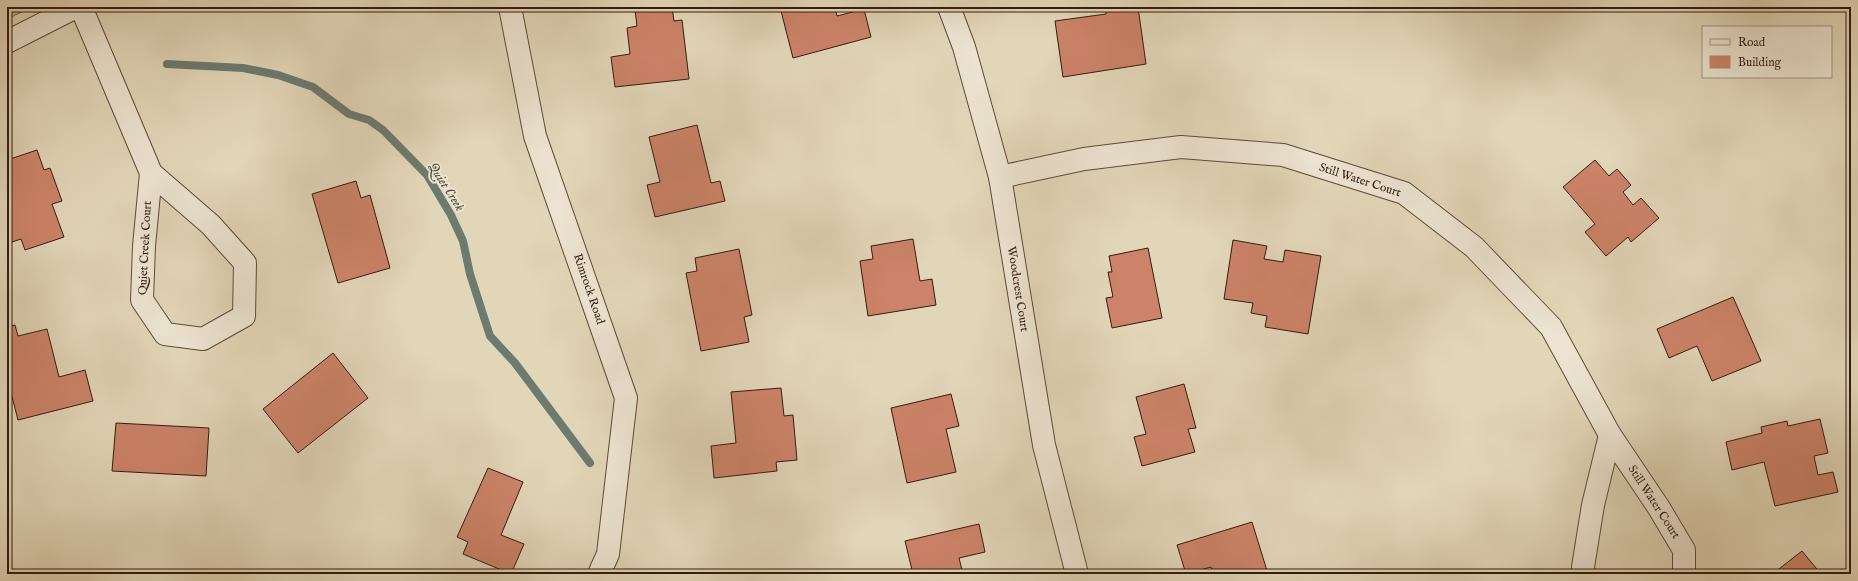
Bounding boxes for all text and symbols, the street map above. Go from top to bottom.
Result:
legend [1702,26,1832,78]
text: Road [1738,35,1766,50]
text: Building [1738,55,1782,70]
water label: Quiet Creek [424,159,468,215]
street label: Still Water Court [1317,160,1403,200]
street label: Quiet Creek Court [135,201,155,295]
street label: Woodcrest Court [1004,245,1032,333]
street label: Rimrock Road [570,252,608,327]
street label: Still Water Court [1625,462,1683,542]

